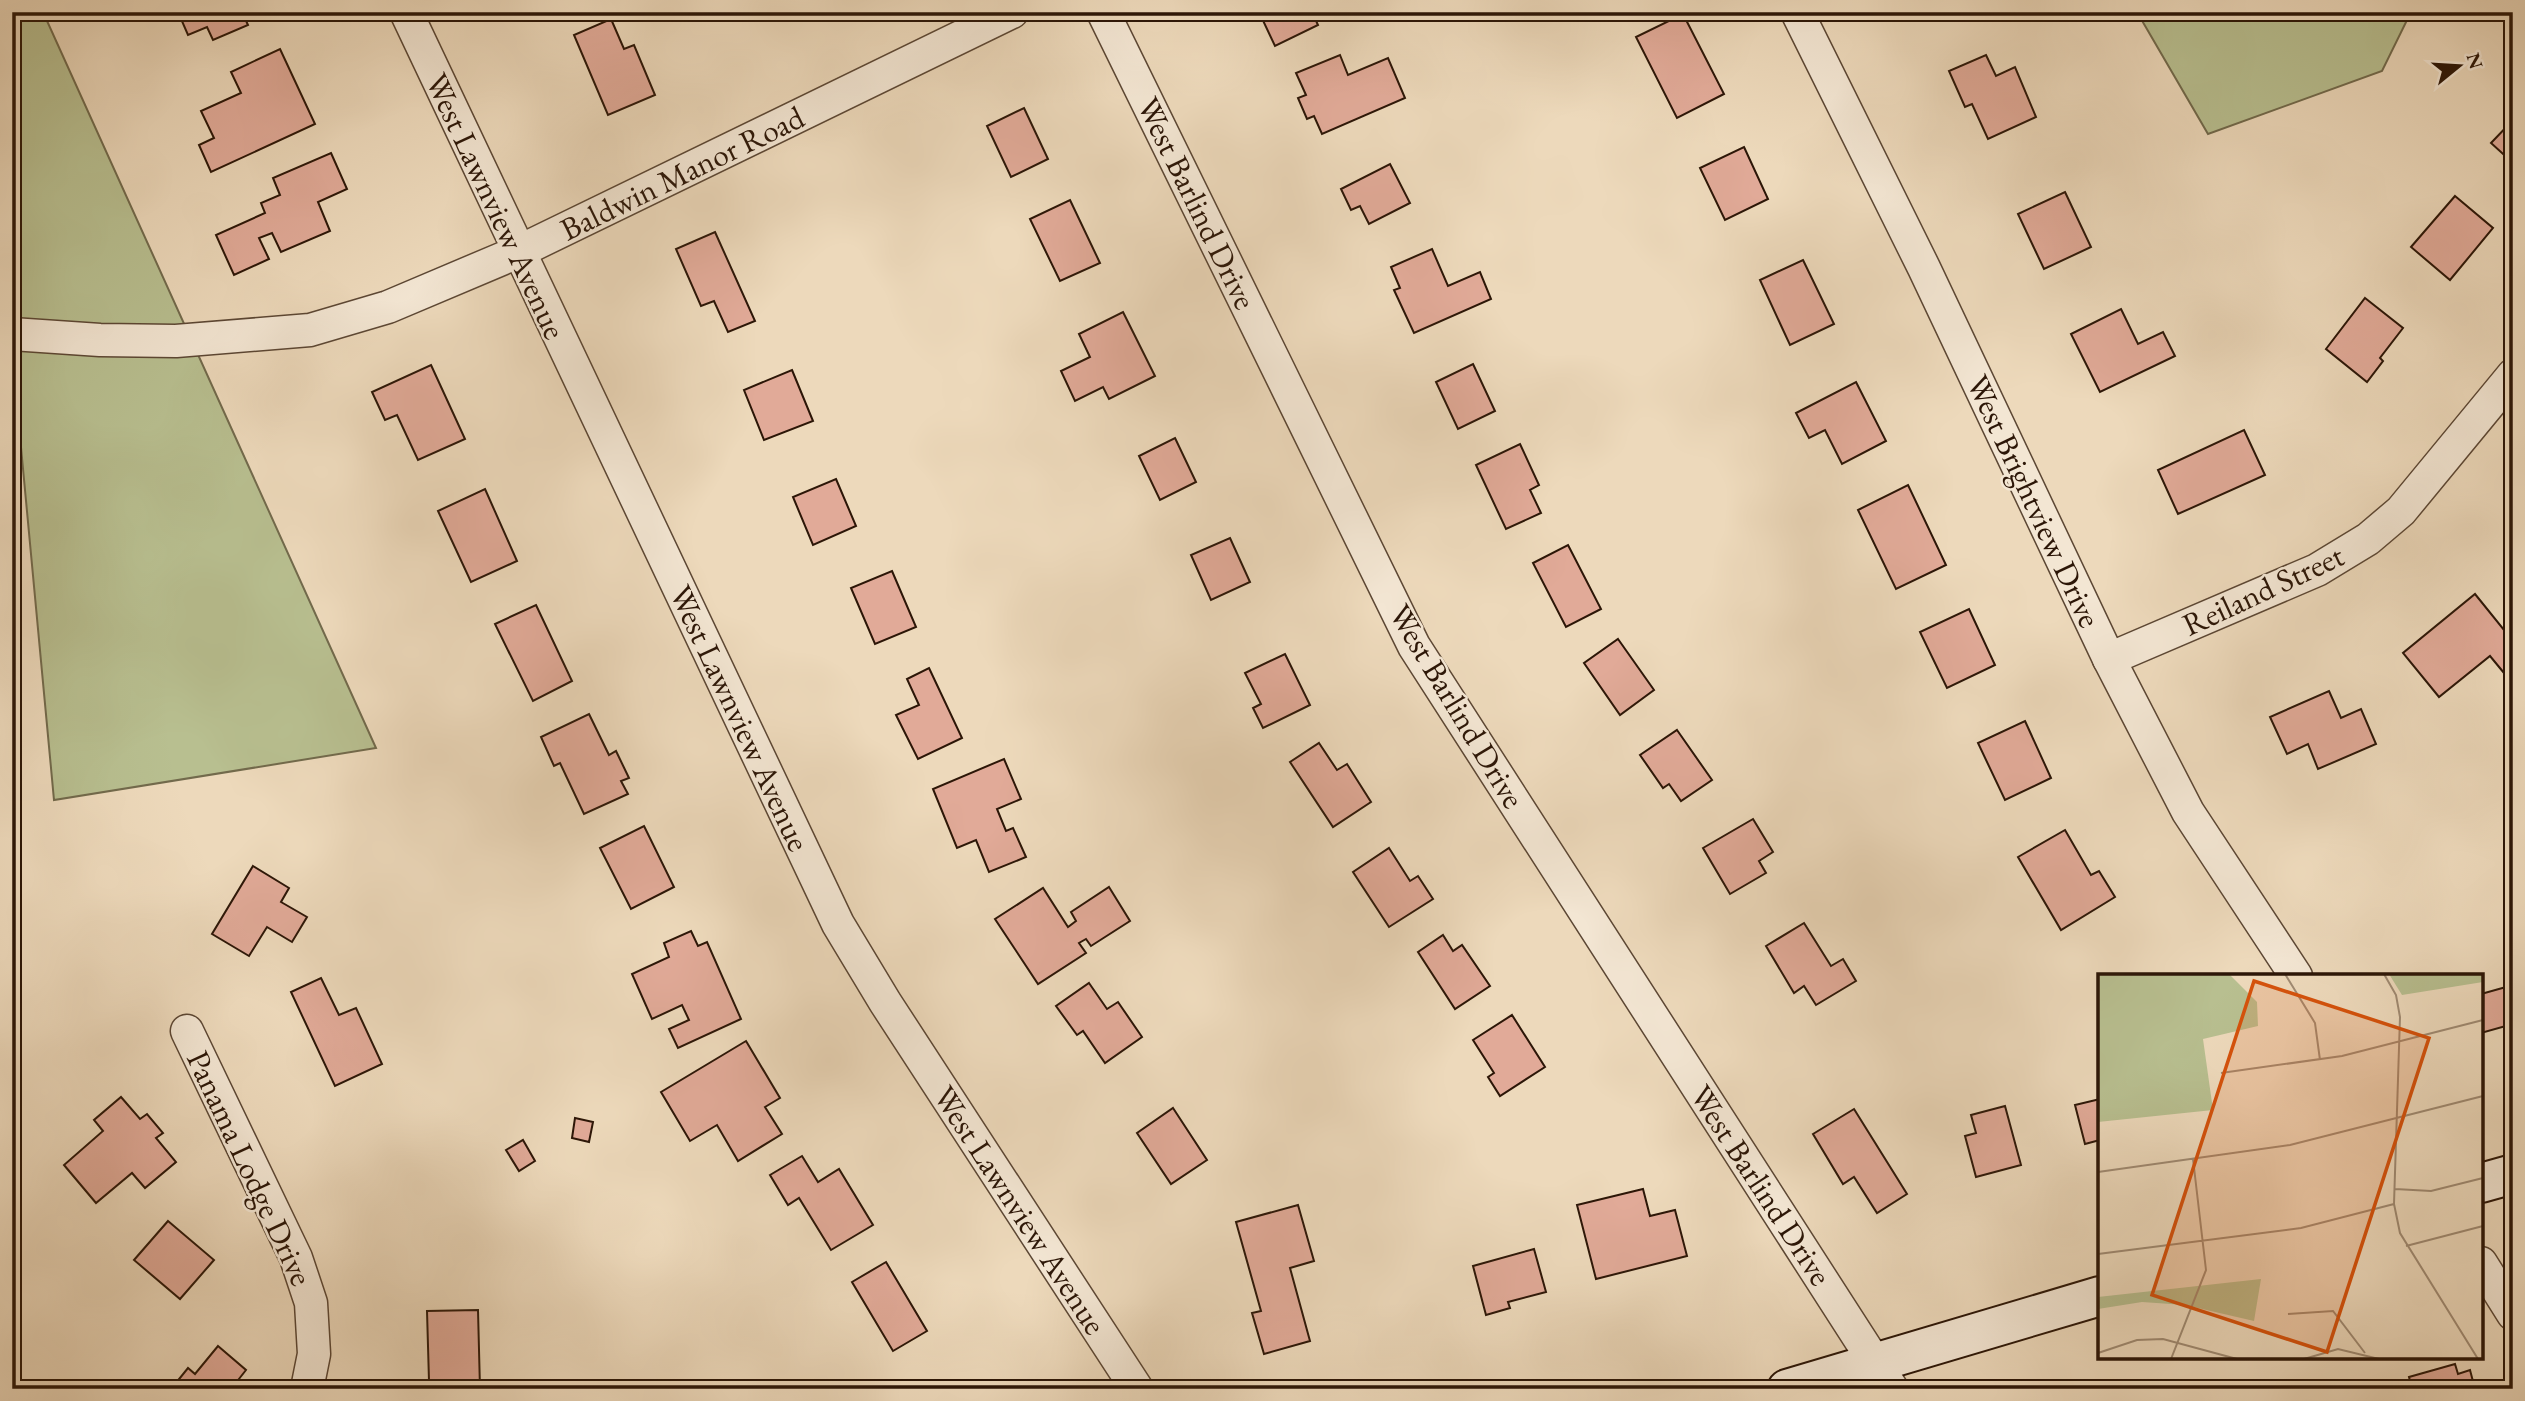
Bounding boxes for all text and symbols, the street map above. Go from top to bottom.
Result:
north arrow [2424,32,2494,102]
text: N [2460,50,2489,73]
street label: West Lawnview Avenue [416,66,576,346]
street label: West Barlind Drive [1127,90,1267,316]
street label: Baldwin Manor Road [553,95,812,250]
street label: West Brightview Drive [1957,368,2111,634]
street label: Reiland Street [2176,534,2350,646]
street label: West Lawnview Avenue [660,578,820,858]
street label: West Barlind Drive [1380,596,1534,816]
inset map [2098,974,2483,1359]
street label: Panama Lodge Drive [177,1044,323,1292]
street label: West Lawnview Avenue [924,1077,1116,1343]
street label: West Barlind Drive [1680,1077,1842,1293]

